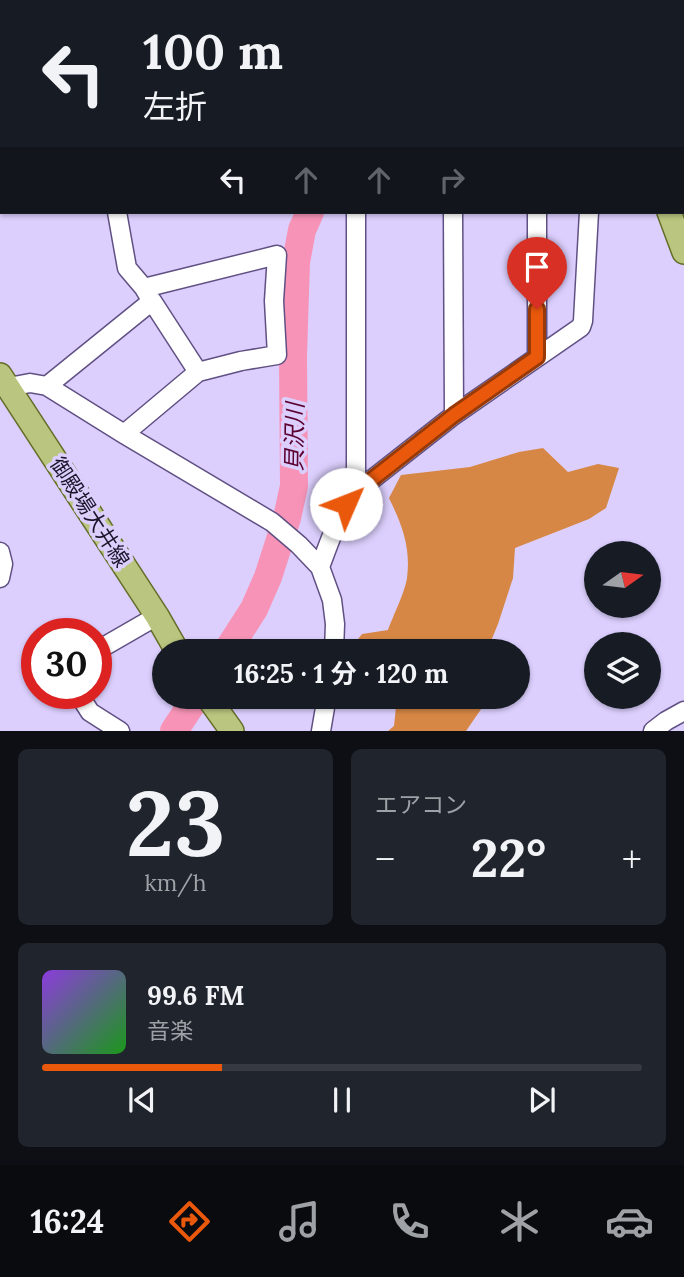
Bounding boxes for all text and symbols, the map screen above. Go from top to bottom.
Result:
text: 100 m [143,20,283,82]
icon: left [28,28,119,119]
text: 左折 [143,86,207,127]
icon: left [214,161,252,199]
icon: ahead [287,161,325,199]
icon: ahead [360,161,398,199]
icon: right [433,161,471,199]
pin [507,237,567,309]
icon: arrive [518,248,556,286]
water label: 貝沢川 [279,399,309,472]
street label: 御殿場大井線 [44,452,136,572]
position arrow [309,467,383,541]
north arrow [584,541,662,618]
map controls [584,541,661,709]
speed limit sign: 30 [21,618,112,709]
button: layers [584,632,661,709]
text: 16:25 · 1 分 · 120 m [234,657,448,690]
text: 23 [126,764,225,881]
text: エアコン [375,790,467,819]
text: 22° [471,825,546,891]
text: − [375,835,395,883]
text: + [622,835,642,883]
text: km/h [144,868,207,897]
text: 99.6 FM [147,979,245,1012]
text: 音楽 [147,1016,193,1045]
icon: previous [123,1081,161,1119]
icon: pause [323,1081,361,1119]
icon: next [523,1081,561,1119]
icon: directions [165,1197,214,1246]
icon: music [275,1197,324,1246]
icon: phone [385,1197,434,1246]
icon: climate [495,1197,544,1246]
icon: car [605,1197,654,1246]
text: 16:24 [30,1201,104,1242]

